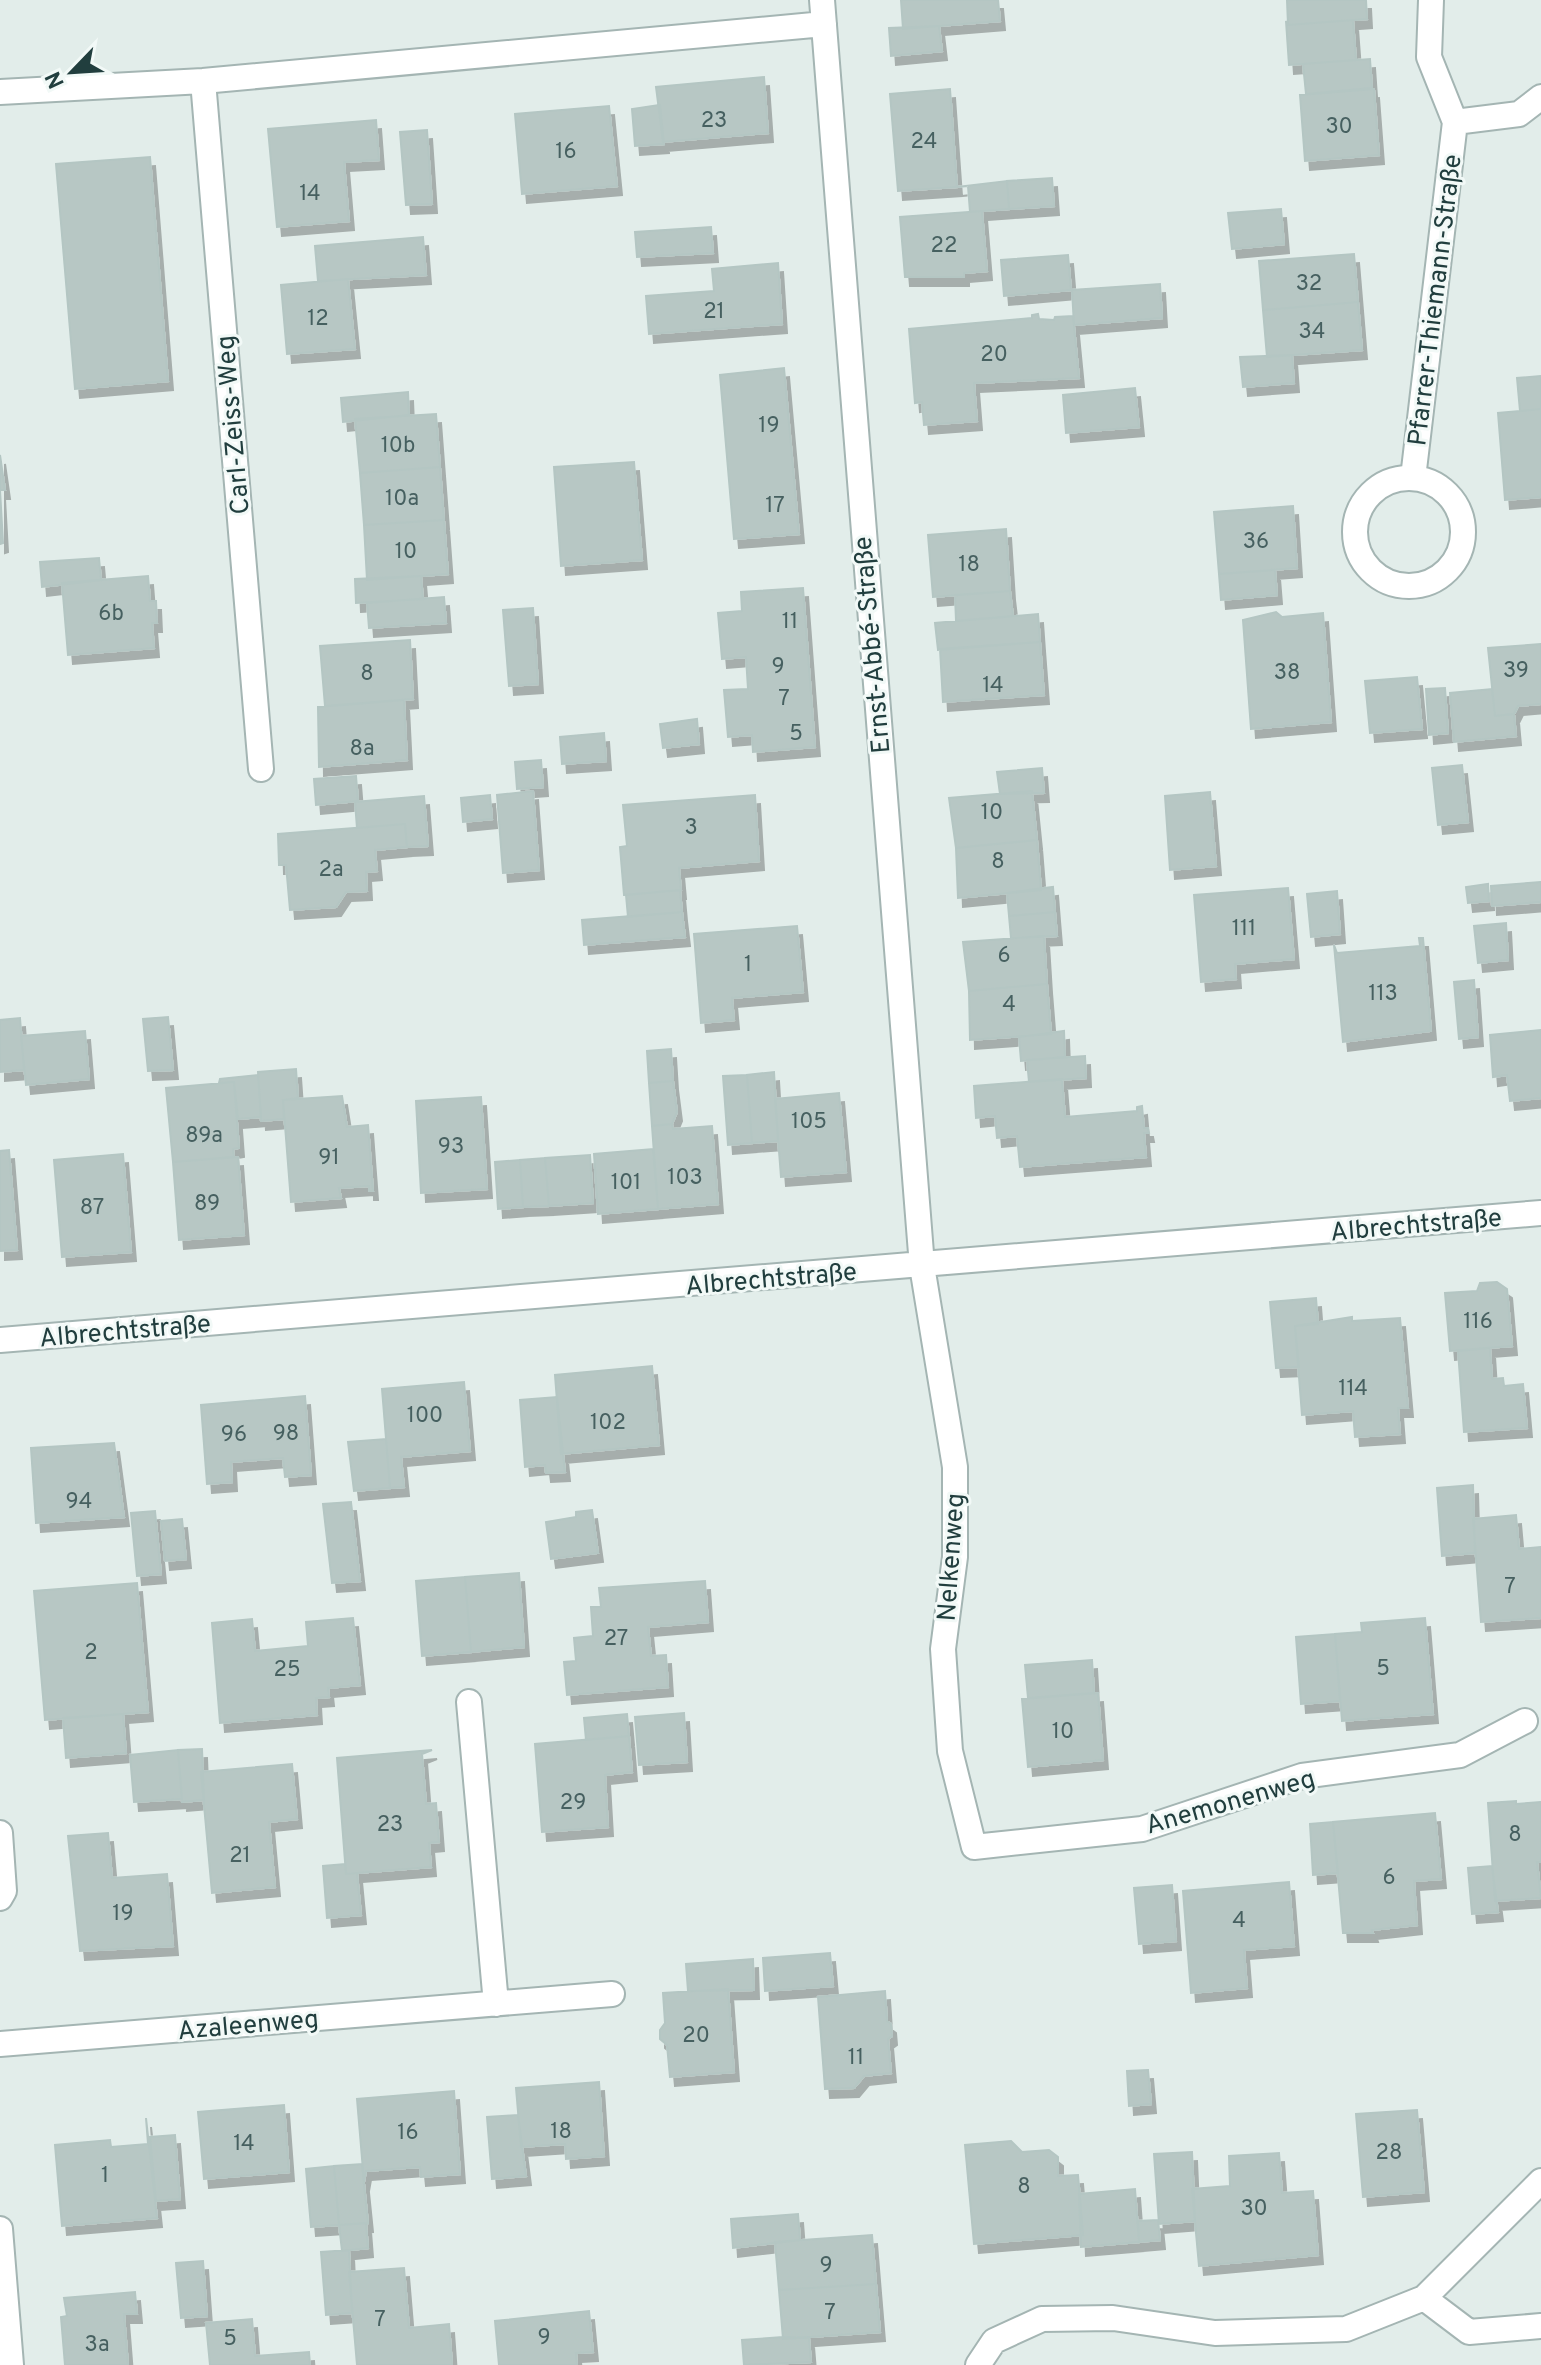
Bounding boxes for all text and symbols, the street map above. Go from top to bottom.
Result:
north arrow [32,32,112,112]
text: N [41,67,72,92]
house number: 23 [701,108,727,135]
house number: 30 [1325,114,1353,141]
house number: 24 [911,129,937,156]
house number: 16 [555,139,577,166]
street label: Pfarrer-Thiemann-Straße [1402,153,1471,448]
house number: 14 [299,181,321,208]
house number: 22 [931,233,957,260]
house number: 32 [1296,271,1322,298]
house number: 21 [703,299,725,326]
house number: 12 [307,306,329,333]
house number: 34 [1299,319,1325,346]
street label: Carl-Zeiss-Weg [210,334,259,516]
house number: 20 [980,342,1008,369]
house number: 19 [758,413,780,440]
house number: 10b [381,433,415,460]
house number: 10a [385,486,419,513]
house number: 17 [765,493,785,520]
house number: 36 [1243,529,1269,556]
street label: Ernst-Abbé-Straße [848,535,899,755]
house number: 10 [395,539,417,566]
house number: 18 [958,552,980,579]
house number: 6b [98,601,124,628]
house number: 11 [782,609,798,636]
house number: 9 [771,654,785,681]
house number: 39 [1503,658,1529,685]
house number: 38 [1274,660,1300,687]
house number: 8 [360,661,374,688]
house number: 14 [982,673,1004,700]
house number: 7 [778,686,790,713]
house number: 5 [789,721,803,748]
house number: 8a [349,736,375,763]
house number: 10 [981,800,1003,827]
house number: 3 [684,815,698,842]
house number: 8 [991,849,1005,876]
house number: 2a [318,857,344,884]
house number: 111 [1232,916,1256,943]
house number: 6 [997,943,1011,970]
house number: 1 [744,952,752,979]
house number: 113 [1368,981,1398,1008]
house number: 4 [1002,992,1016,1019]
house number: 105 [791,1109,827,1136]
house number: 89a [185,1123,223,1150]
house number: 93 [438,1134,464,1161]
house number: 91 [318,1145,340,1172]
house number: 103 [667,1165,703,1192]
house number: 101 [611,1170,641,1197]
house number: 89 [194,1191,220,1218]
house number: 87 [80,1195,104,1222]
street label: Albrechtstraße [1329,1203,1503,1250]
street label: Albrechtstraße [684,1257,858,1304]
street label: Albrechtstraße [38,1309,212,1356]
house number: 116 [1463,1309,1493,1336]
house number: 114 [1338,1376,1368,1403]
house number: 100 [407,1403,443,1430]
house number: 102 [590,1410,626,1437]
house number: 98 [273,1421,299,1448]
house number: 96 [221,1422,247,1449]
house number: 94 [66,1489,92,1516]
street label: Nelkenweg [932,1492,973,1622]
house number: 7 [1504,1574,1516,1601]
house number: 27 [604,1626,628,1653]
house number: 2 [84,1640,98,1667]
house number: 5 [1376,1656,1390,1683]
house number: 25 [273,1657,301,1684]
house number: 10 [1052,1719,1074,1746]
street label: Anemonenweg [1142,1763,1319,1843]
house number: 29 [560,1790,586,1817]
house number: 23 [377,1812,403,1839]
house number: 8 [1508,1822,1522,1849]
house number: 21 [229,1843,251,1870]
house number: 6 [1382,1865,1396,1892]
house number: 19 [112,1901,134,1928]
house number: 4 [1232,1908,1246,1935]
street label: Azaleenweg [176,2004,320,2049]
house number: 20 [682,2023,710,2050]
house number: 11 [848,2045,864,2072]
house number: 18 [550,2119,572,2146]
house number: 16 [397,2120,419,2147]
house number: 14 [233,2131,255,2158]
house number: 28 [1376,2140,1402,2167]
house number: 1 [101,2163,109,2190]
house number: 8 [1017,2174,1031,2201]
house number: 30 [1240,2196,1268,2223]
house number: 9 [819,2253,833,2280]
house number: 7 [824,2300,836,2327]
house number: 7 [374,2307,386,2334]
house number: 9 [537,2325,551,2352]
house number: 5 [223,2326,237,2353]
house number: 3a [84,2332,110,2359]

